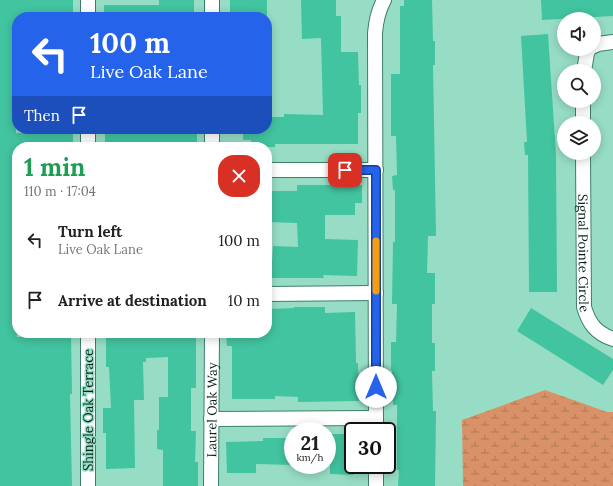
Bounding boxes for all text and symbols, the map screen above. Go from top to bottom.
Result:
map controls [557,12,601,160]
button: sound [557,12,601,56]
text: 100 m [90,25,170,61]
icon: left [24,28,76,80]
text: Live Oak Lane [90,60,208,83]
button: search [557,64,601,108]
icon: arrive [68,104,90,126]
text: Then [24,106,60,125]
button: layers [557,116,601,160]
text: 1 min [24,152,85,183]
pin [328,153,362,187]
button: close [218,155,260,197]
icon: arrive [334,159,356,181]
text: 110 m · 17:04 [24,183,96,200]
street label: Signal Pointe Circle [575,194,594,314]
text: Turn left [58,222,122,241]
icon: left [24,229,46,251]
text: 100 m [219,231,260,250]
text: Live Oak Lane [58,241,143,258]
icon: arrive [24,289,46,311]
text: Arrive at destination [58,291,207,310]
text: 10 m [228,291,260,310]
street label: Shingle Oak Terrace [80,349,97,471]
street label: Laurel Oak Way [203,362,220,458]
position arrow [355,366,397,408]
speed limit sign: 30 [344,422,396,474]
text: 21 [301,430,319,455]
text: km/h [296,451,324,464]

